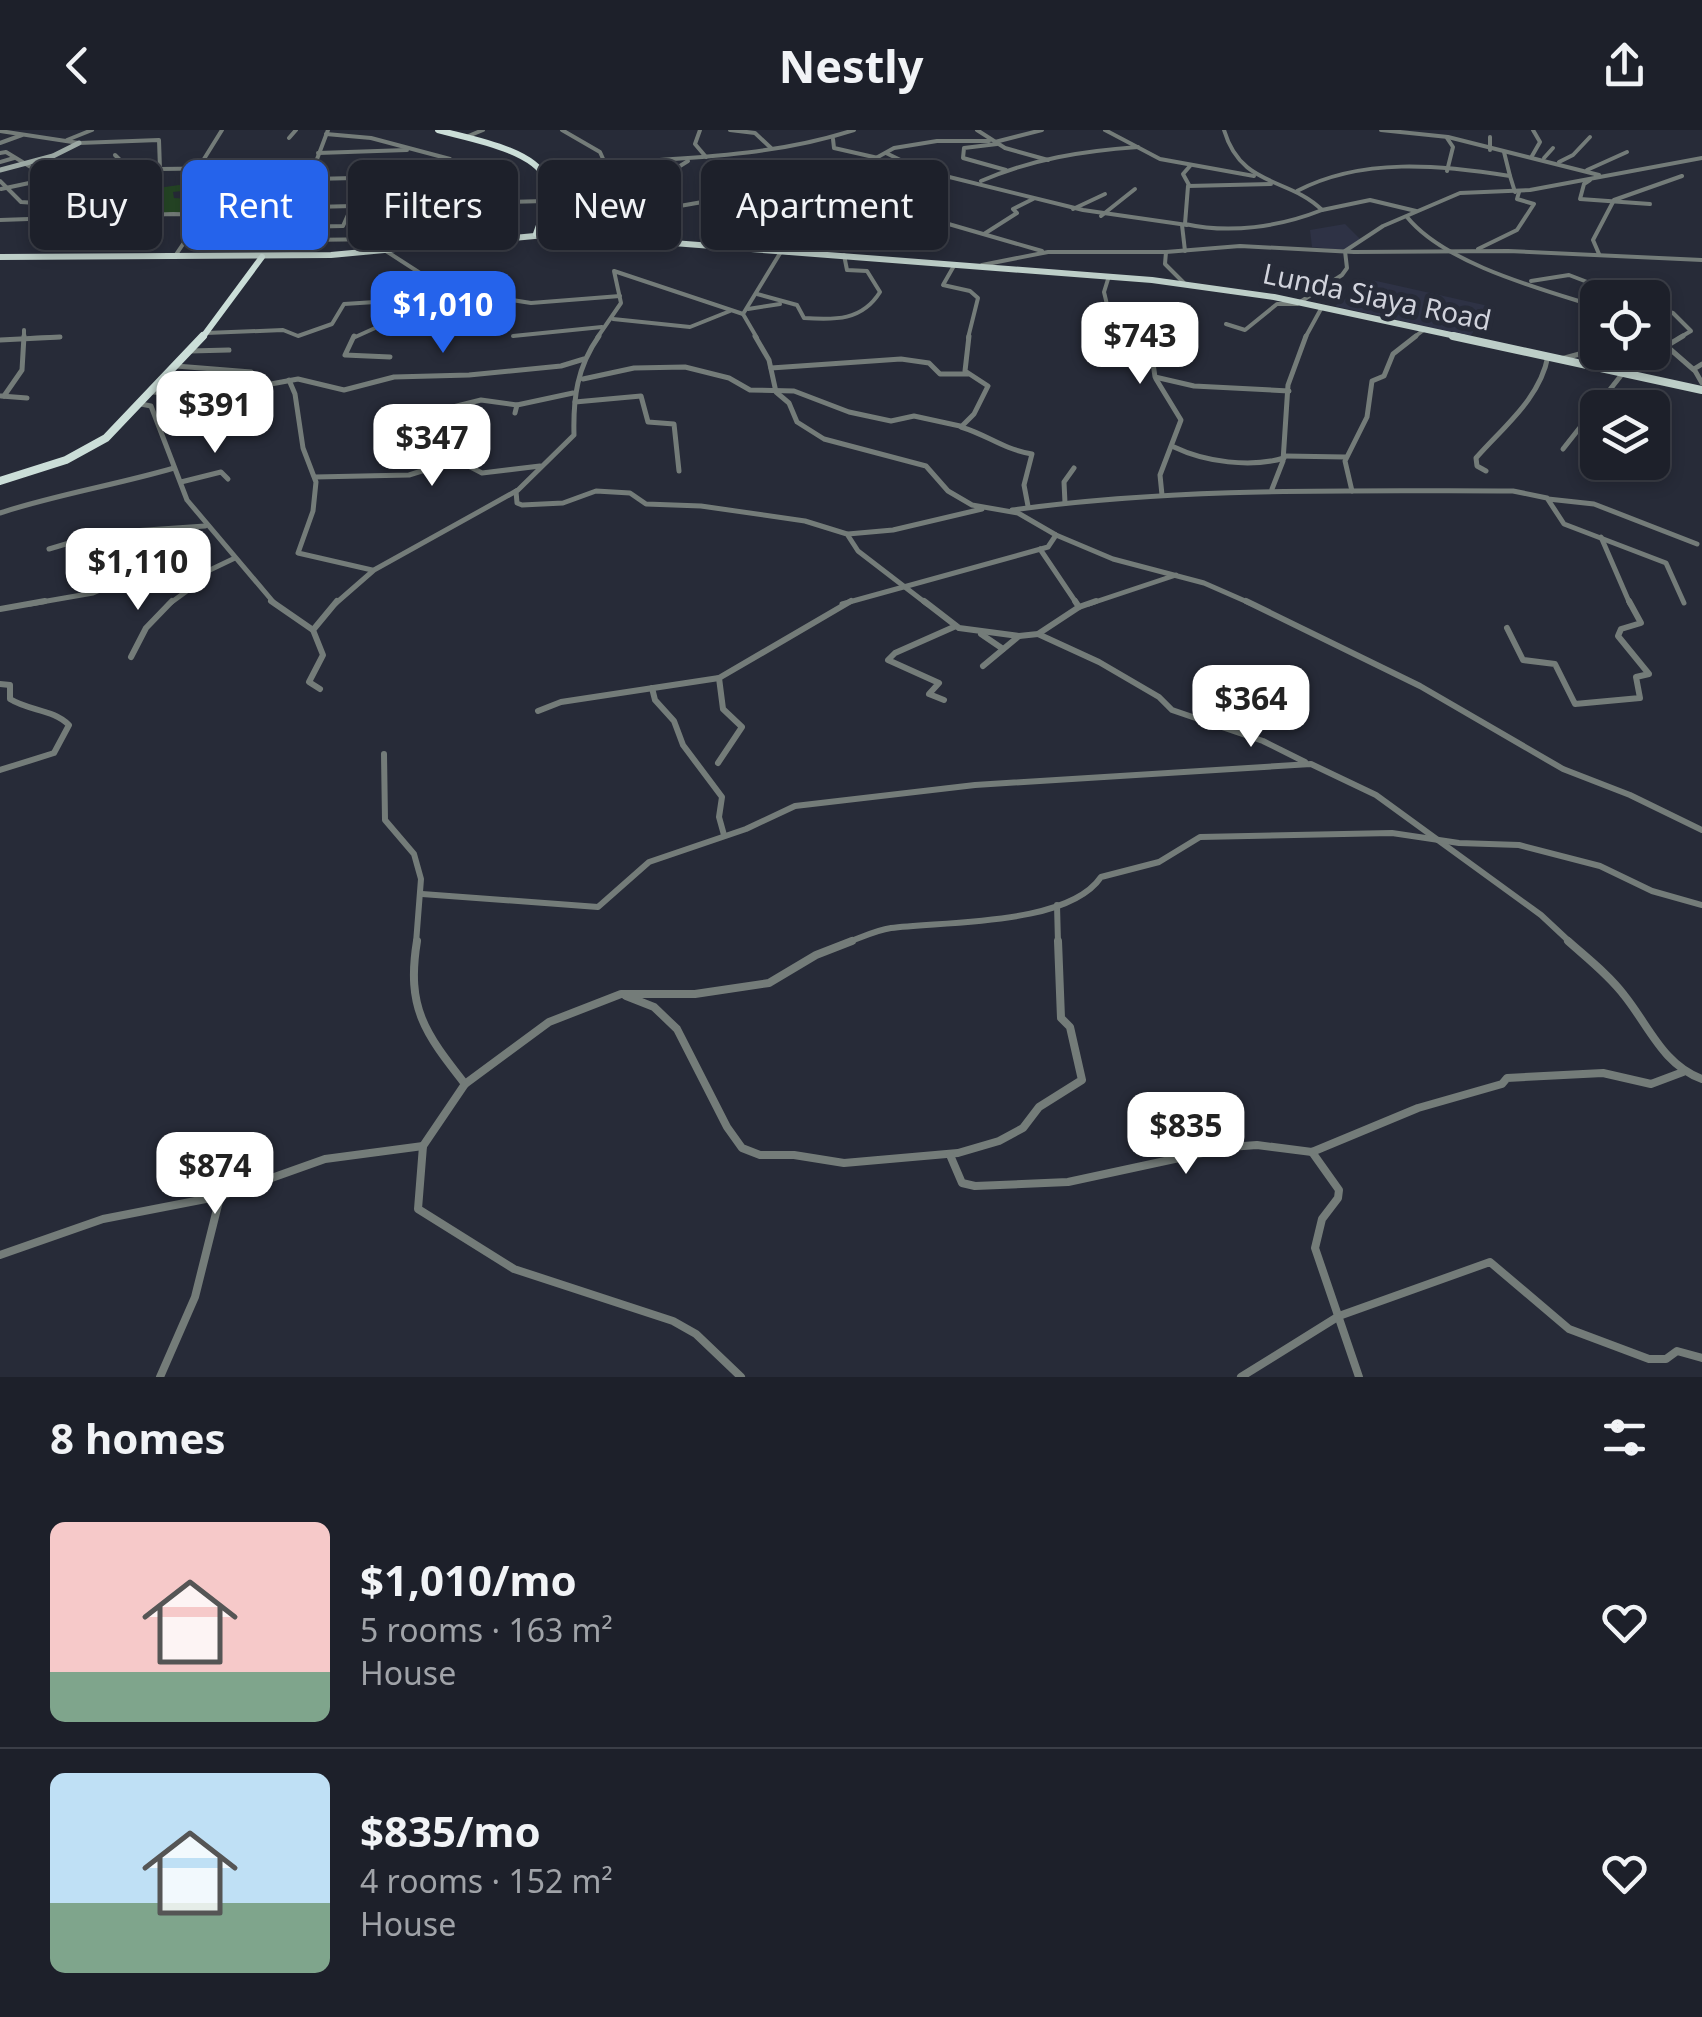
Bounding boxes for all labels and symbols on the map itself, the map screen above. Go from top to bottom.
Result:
street label: Lunda Siaya Road [1260,253,1495,339]
pin: $1,010 [362,271,524,356]
pin: $743 [1081,302,1199,387]
pin: $391 [156,371,274,456]
pin: $347 [373,404,491,489]
pin: $1,110 [57,528,219,613]
pin: $364 [1192,665,1310,750]
pin: $835 [1127,1092,1245,1177]
pin: $874 [156,1132,274,1217]

